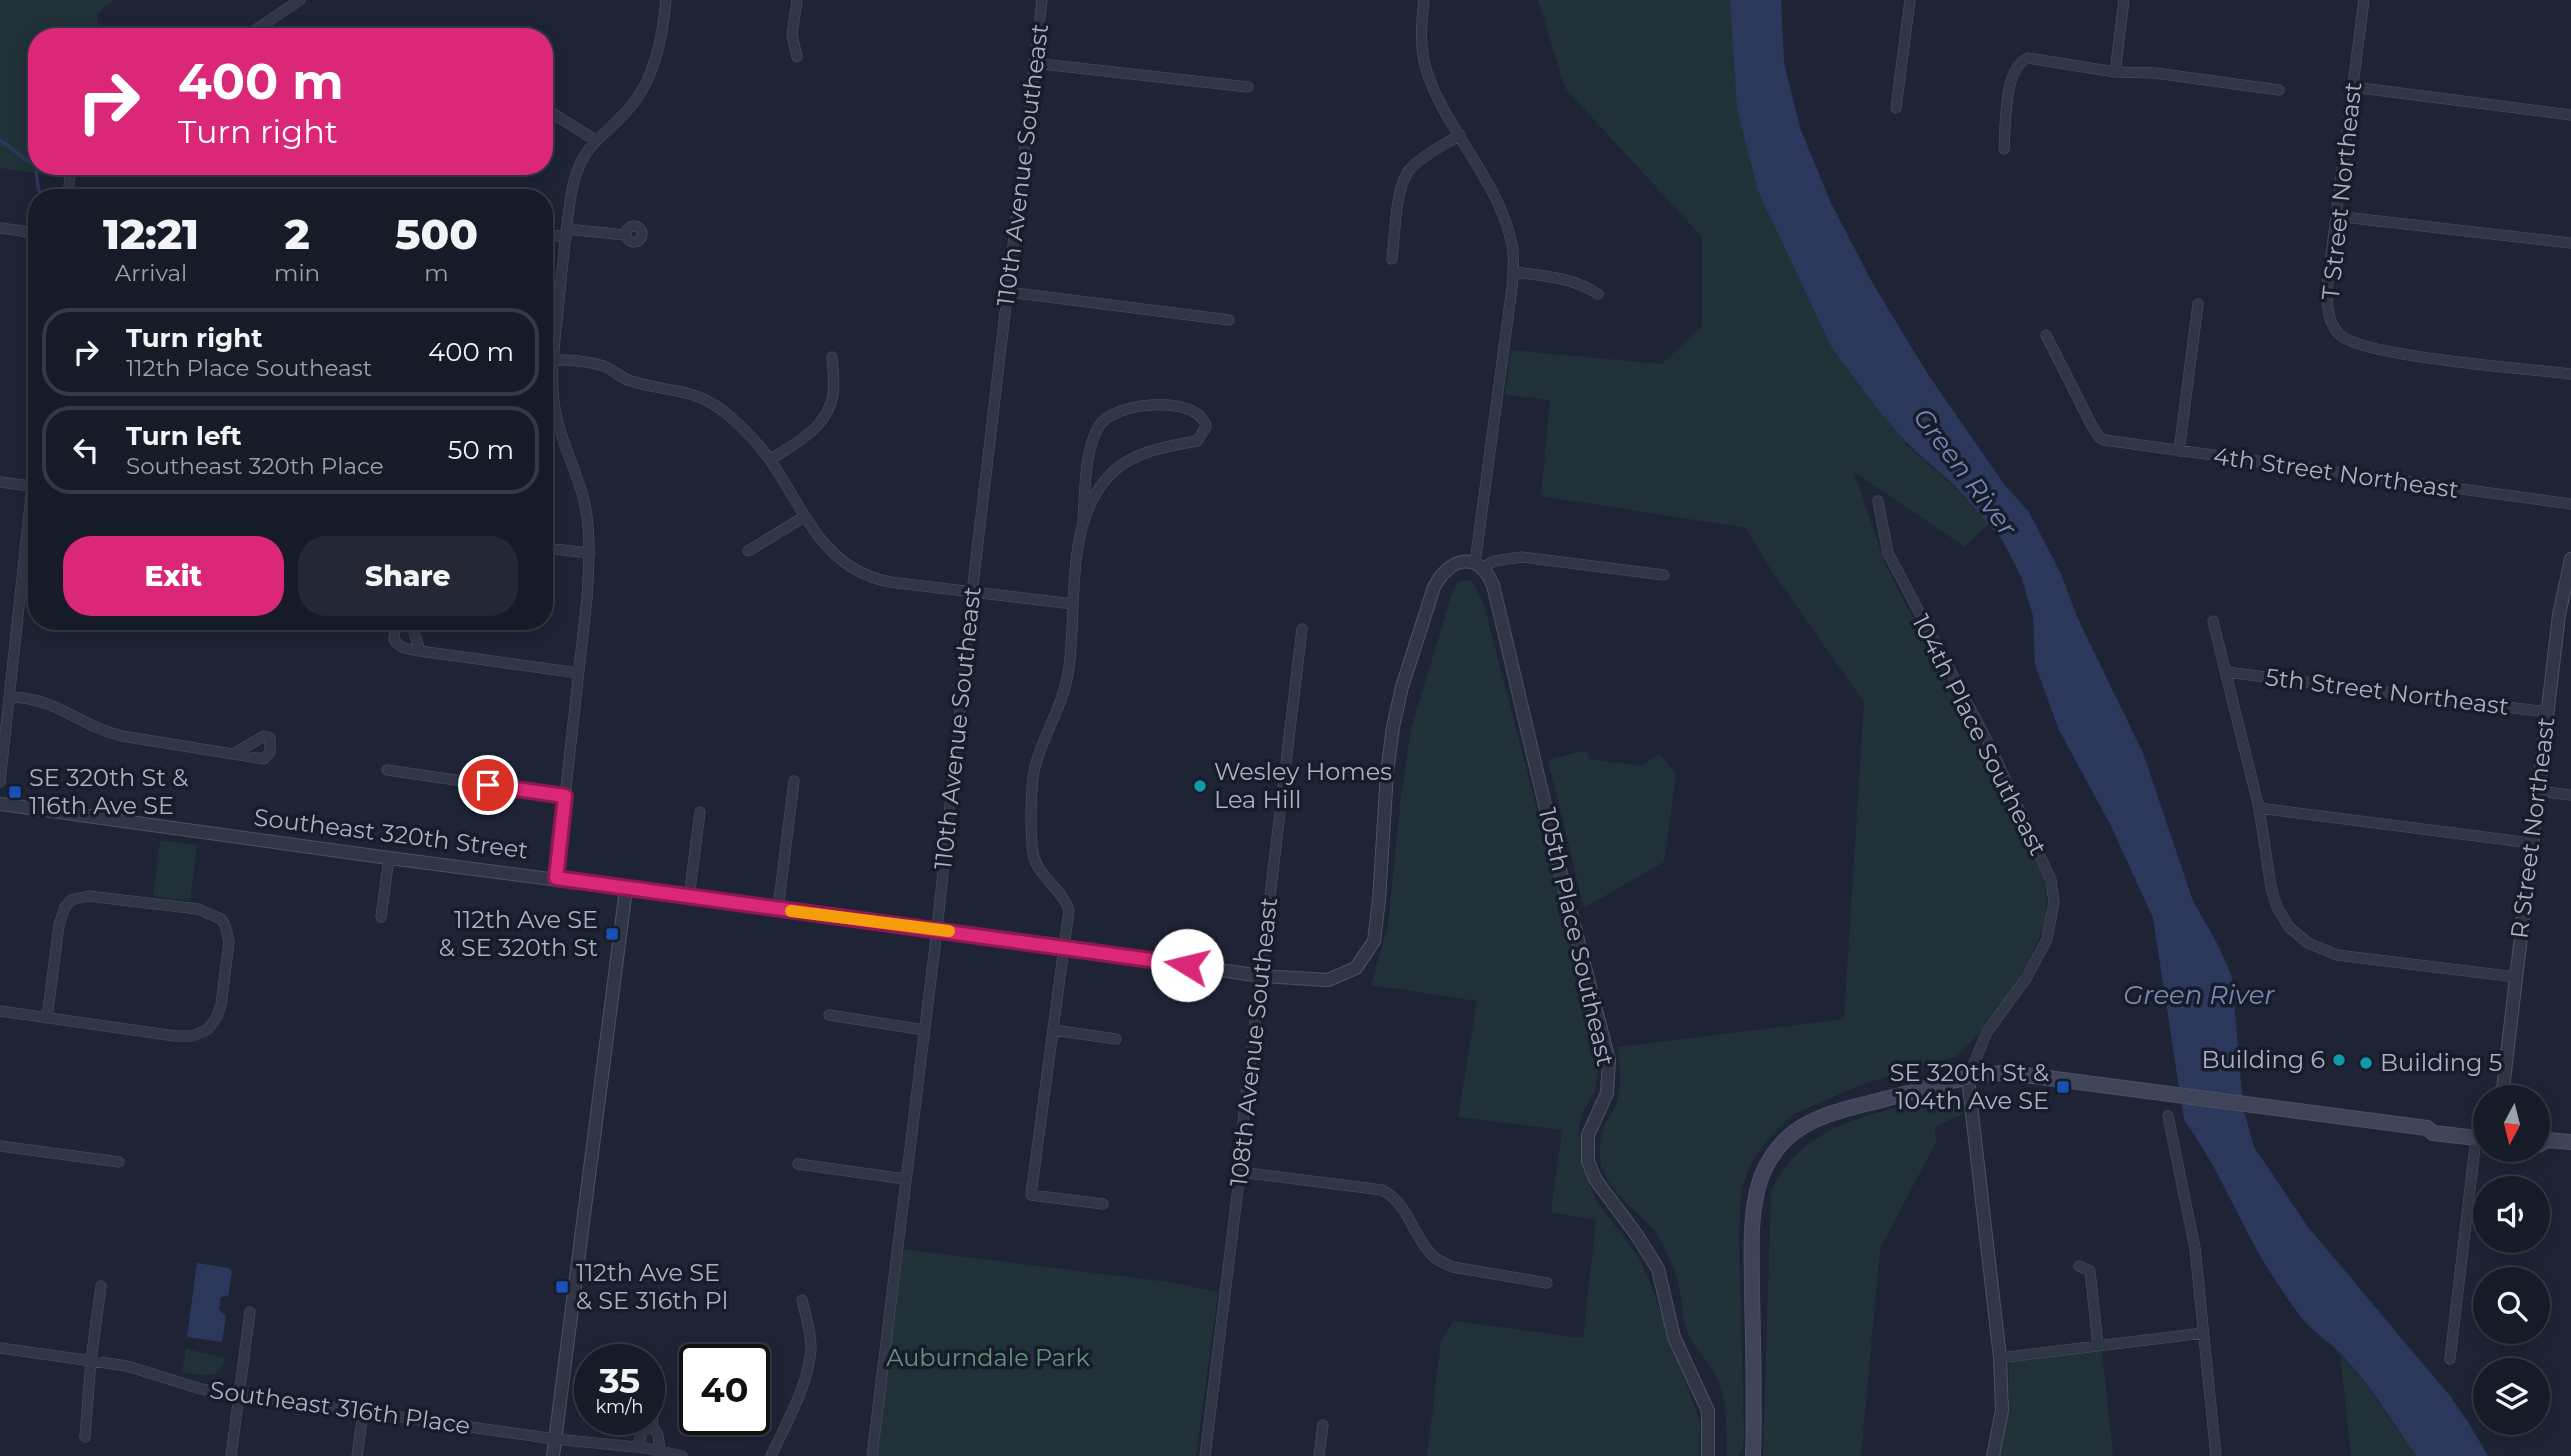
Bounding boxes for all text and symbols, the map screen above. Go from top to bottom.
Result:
street label: 110th Avenue Southeast [991,22,1054,308]
text: 400 m [178,52,344,111]
icon: right [63,56,154,147]
street label: T Street Northeast [2316,80,2367,301]
text: Turn right [178,112,338,151]
text: 12:21 [103,208,199,260]
text: 2 [285,208,310,260]
text: 500 [395,208,478,260]
text: Arrival [115,259,187,287]
text: min [274,259,320,287]
text: m [424,259,449,287]
text: Turn right [126,322,262,354]
icon: right [67,333,105,371]
text: 400 m [428,336,514,368]
text: 112th Place Southeast [126,354,372,382]
water label: Green River [1907,402,2024,543]
text: Turn left [126,420,242,452]
icon: left [67,431,105,469]
text: 50 m [448,434,514,466]
street label: 4th Street Northeast [2212,441,2461,504]
text: Southeast 320th Place [126,452,384,480]
button: Exit [63,536,284,616]
button: Share [298,536,518,616]
street label: 110th Avenue Southeast [928,585,987,871]
street label: 104th Place Southeast [1906,610,2053,860]
street label: 5th Street Northeast [2264,662,2511,721]
street label: R Street Northeast [2505,715,2561,940]
pin [458,755,518,815]
place label: Wesley Homes Lea Hill [1214,757,1392,814]
place label: SE 320th St & 116th Ave SE [29,763,188,820]
icon: arrive [469,766,507,804]
marker: Wesley Homes Lea Hill [1192,778,1208,794]
marker: SE 320th St & 116th Ave SE [7,784,23,800]
street label: Southeast 320th Street [252,802,530,865]
street label: 105th Place Southeast [1533,805,1620,1069]
street label: 108th Avenue Southeast [1224,896,1283,1188]
place label: 112th Ave SE & SE 320th St [439,905,598,962]
marker: 112th Ave SE & SE 320th St [604,926,620,942]
position arrow [1150,928,1224,1002]
water label: Green River [2123,979,2275,1011]
place label: Building 6 [2202,1045,2325,1074]
place label: Building 5 [2380,1048,2502,1077]
marker: Building 6 [2331,1052,2347,1068]
marker: Building 5 [2358,1055,2374,1071]
place label: SE 320th St & 104th Ave SE [1890,1058,2049,1115]
marker: SE 320th St & 104th Ave SE [2055,1079,2071,1095]
north arrow [2473,1085,2550,1162]
map controls [2473,1085,2550,1435]
button: sound [2473,1176,2550,1253]
place label: 112th Ave SE & SE 316th Pl [576,1258,728,1315]
button: search [2473,1267,2550,1344]
marker: 112th Ave SE & SE 316th Pl [554,1279,570,1295]
park label: Auburndale Park [886,1343,1090,1372]
speed limit sign: 40 [679,1344,770,1435]
button: layers [2473,1358,2550,1435]
text: 35 [599,1359,640,1402]
street label: Southeast 316th Place [208,1375,472,1440]
text: km/h [595,1396,644,1418]

